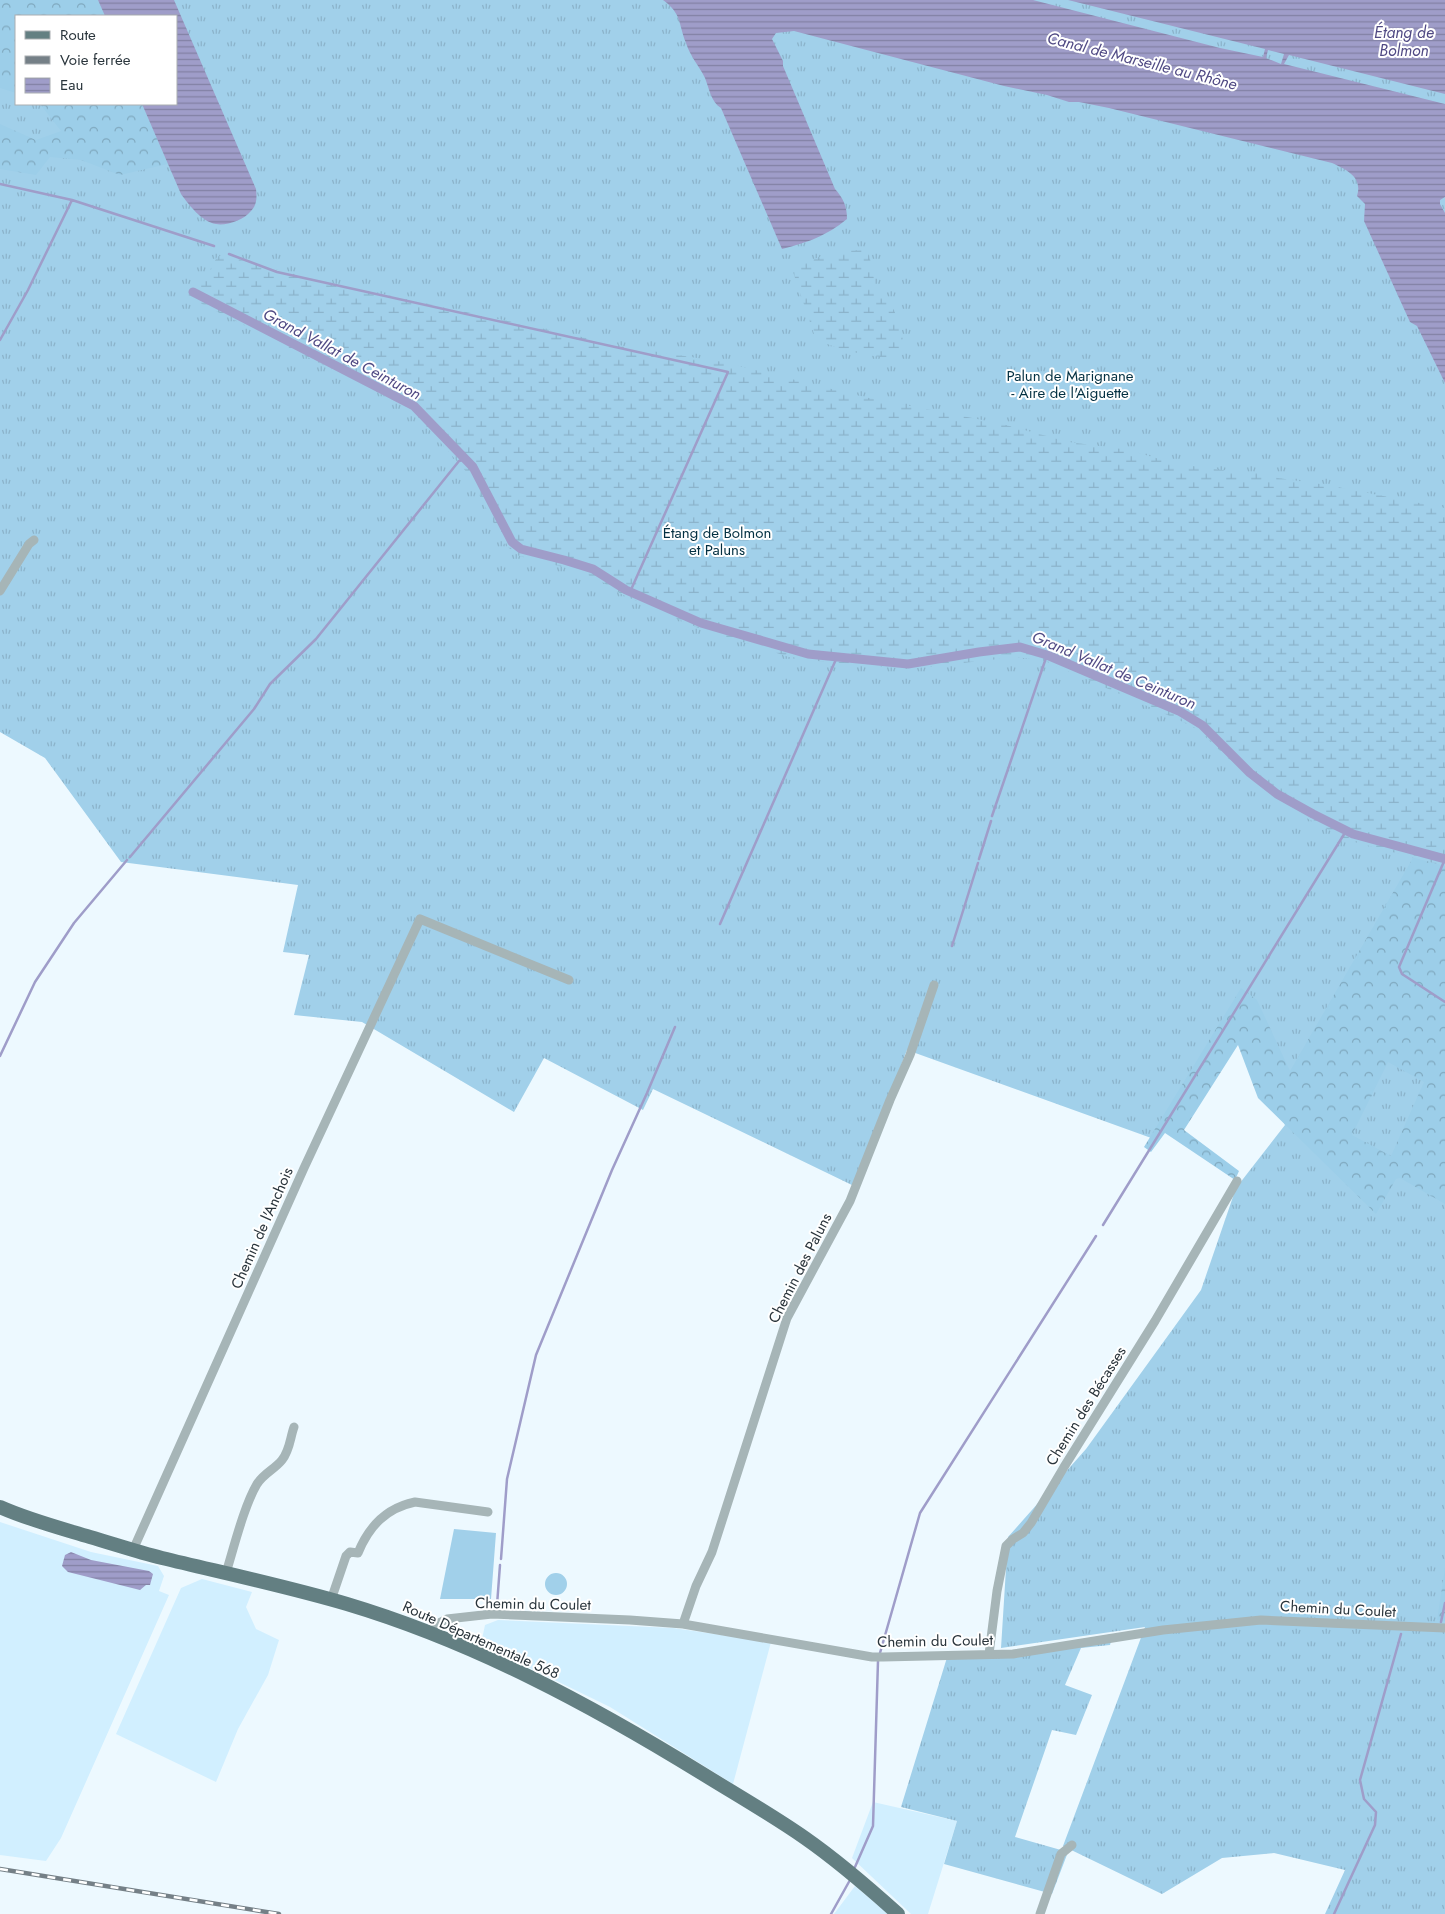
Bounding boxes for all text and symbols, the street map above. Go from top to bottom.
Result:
legend [15,15,178,105]
water label: Étang de Bolmon [1374,21,1434,62]
text: Route [60,24,96,46]
water label: Canal de Marseille au Rhône [1045,26,1239,96]
text: Voie ferrée [60,49,131,71]
text: Eau [60,74,83,96]
water label: Grand Vallat de Ceinturon [259,303,425,405]
park label: Palun de Marignane - Aire de l'Aiguette [1006,365,1134,404]
park label: Étang de Bolmon et Paluns [663,522,771,561]
water label: Grand Vallat de Ceinturon [1028,625,1200,715]
street label: Chemin de l'Anchois [225,1164,299,1292]
street label: Chemin des Paluns [763,1209,837,1327]
street label: Chemin des Bécasses [1040,1342,1132,1470]
street label: Chemin du Coulet [475,1592,592,1616]
street label: Route Départementale 568 [399,1595,563,1685]
street label: Chemin du Coulet [1280,1595,1397,1623]
street label: Chemin du Coulet [877,1629,994,1653]

